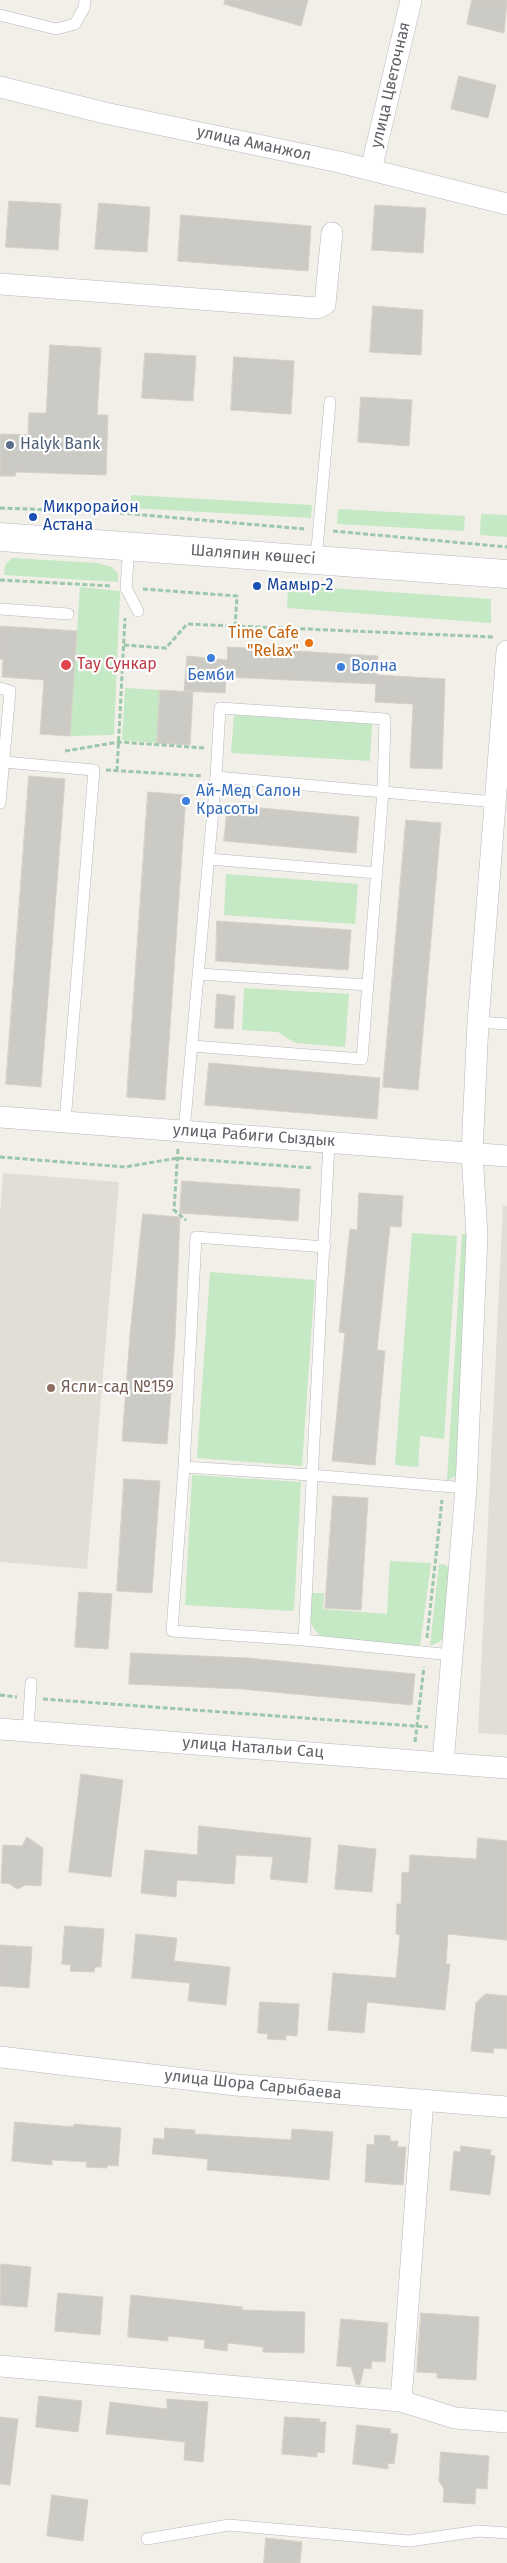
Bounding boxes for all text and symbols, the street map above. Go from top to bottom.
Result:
street label: улица Цветочная [367,20,415,150]
street label: улица Аманжол [195,122,313,166]
place label: Halyk Bank [20,435,100,455]
marker: Halyk Bank [4,439,16,451]
place label: Микрорайон Астана [43,498,139,536]
marker: Микрорайон Астана [27,511,39,523]
street label: Шаляпин көшесі [190,541,316,569]
place label: Мамыр-2 [267,576,334,596]
marker: Мамыр-2 [251,580,263,592]
place label: Time Cafe "Relax" [228,624,299,662]
marker: Time Cafe "Relax" [303,637,315,649]
marker: Бемби [205,652,217,664]
place label: Тау Сункар [77,655,157,675]
place label: Волна [351,657,397,677]
marker: Тау Сункар [59,658,73,672]
marker: Волна [335,661,347,673]
place label: Бемби [187,666,235,686]
place label: Ай-Мед Салон Красоты [196,782,301,820]
marker: Ай-Мед Салон Красоты [180,795,192,807]
street label: улица Рабиги Сыздык [172,1121,336,1151]
place label: Ясли-сад №159 [61,1378,174,1398]
marker: Ясли-сад №159 [45,1382,57,1394]
street label: улица Натальи Сац [182,1733,324,1763]
street label: улица Шора Сарыбаева [163,2066,343,2104]

